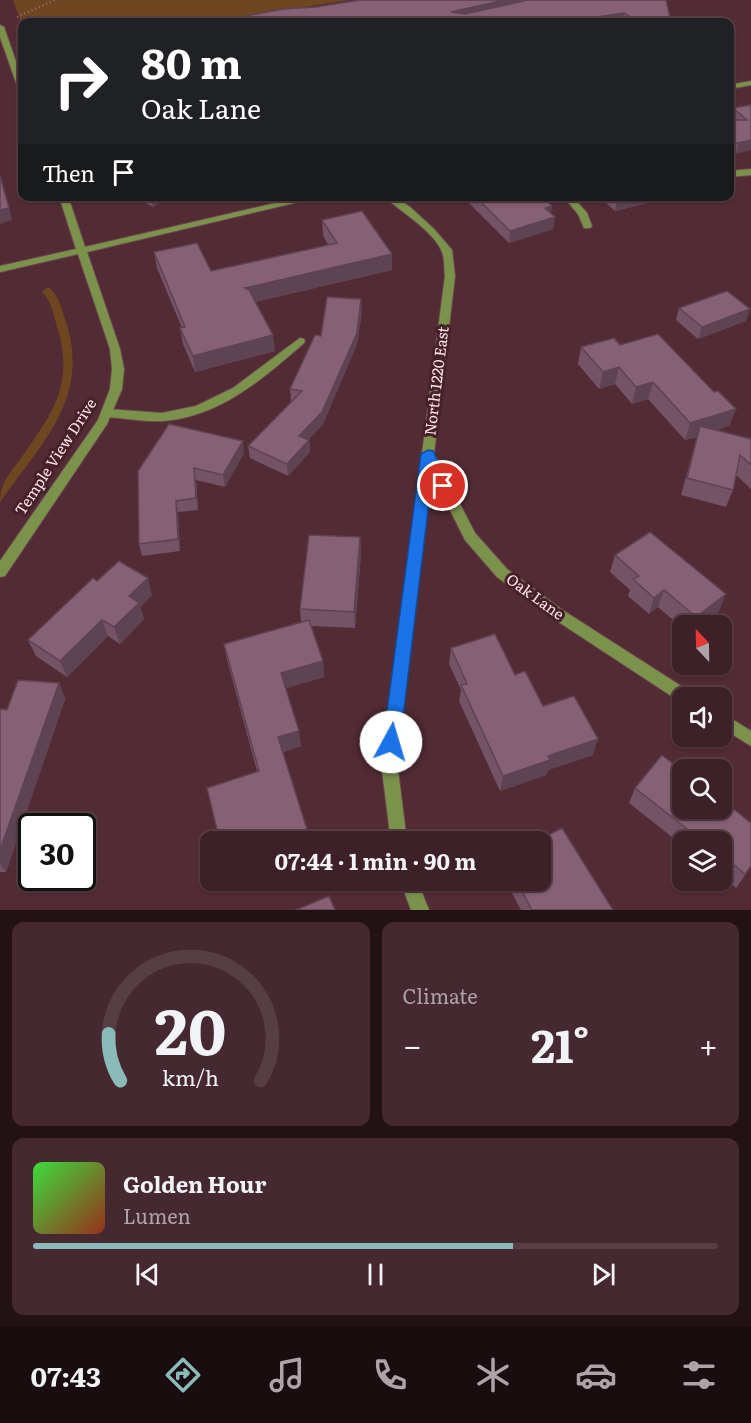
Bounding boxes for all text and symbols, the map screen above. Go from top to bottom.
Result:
text: 80 m [141,30,242,92]
icon: right [42,42,120,120]
text: Oak Lane [141,87,261,127]
text: Then [42,156,95,189]
icon: arrive [107,156,140,189]
street label: North 1220 East [417,325,454,437]
street label: Temple View Drive [8,393,101,519]
pin [417,460,468,511]
icon: arrive [426,469,459,502]
street label: Oak Lane [502,567,570,625]
north arrow [672,615,732,675]
map controls [672,615,732,891]
button: sound [672,687,732,747]
position arrow [359,710,423,774]
button: search [672,759,732,819]
speed limit sign: 30 [18,813,96,891]
button: layers [672,831,732,891]
text: 07:44 · 1 min · 90 m [275,844,476,877]
text: Climate [403,980,478,1010]
text: 20 [155,982,227,1074]
text: 21° [531,1010,590,1077]
text: − [403,1019,422,1068]
text: + [699,1019,718,1068]
text: km/h [162,1061,219,1093]
text: Golden Hour [123,1167,266,1200]
text: Lumen [123,1200,191,1230]
icon: previous [131,1258,164,1291]
icon: pause [359,1258,392,1291]
icon: next [587,1258,620,1291]
icon: directions [162,1354,204,1396]
icon: music [266,1354,308,1396]
icon: phone [369,1354,411,1396]
icon: climate [472,1354,514,1396]
icon: car [575,1354,617,1396]
icon: filters [678,1354,720,1396]
text: 07:43 [31,1355,101,1395]

